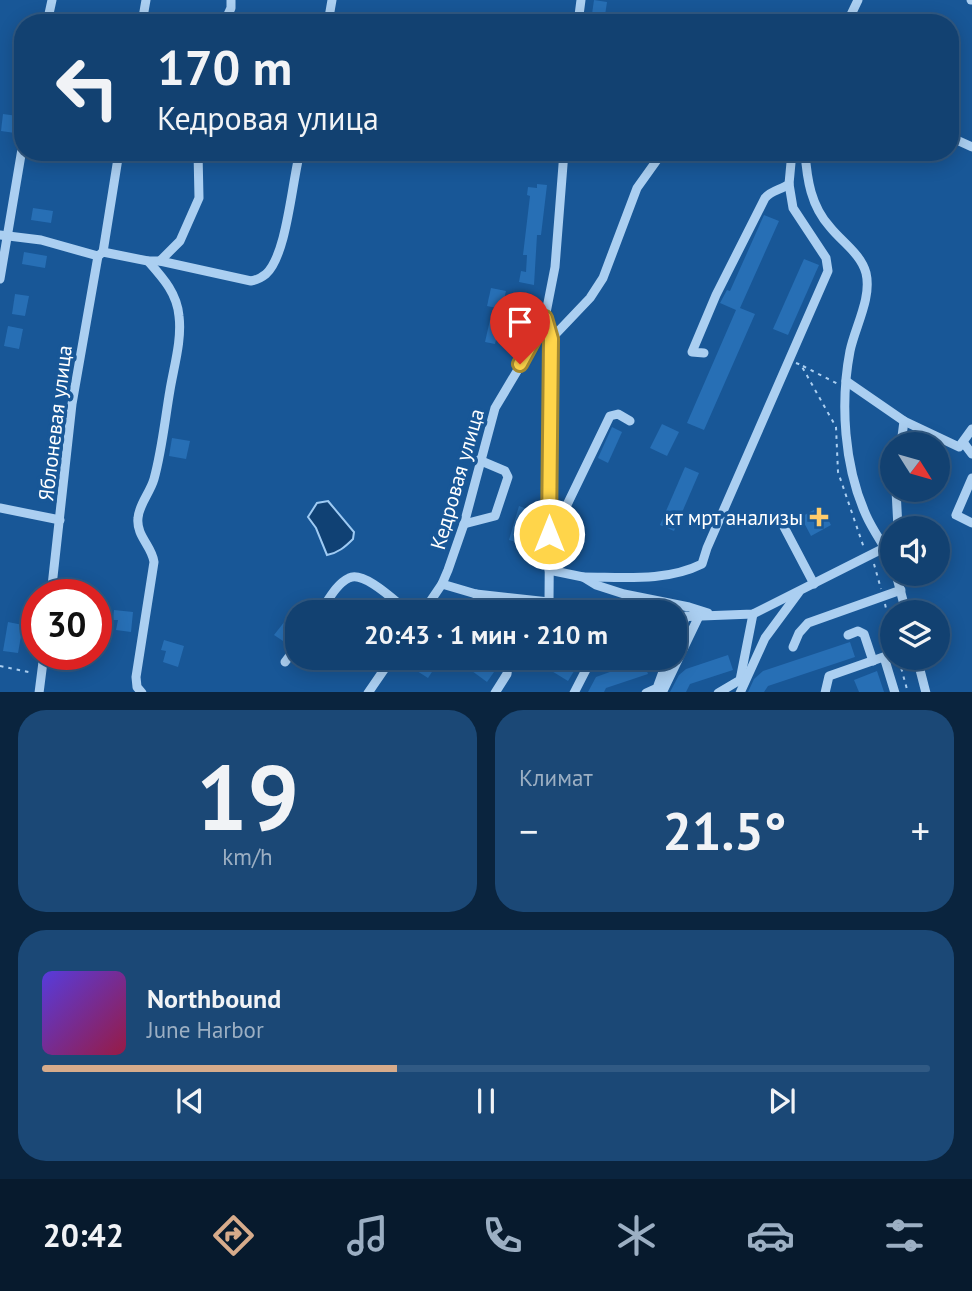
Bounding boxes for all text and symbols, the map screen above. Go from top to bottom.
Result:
text: 170 m [157,35,292,99]
icon: left [42,42,133,133]
text: Кедровая улица [157,97,379,139]
pin [490,292,550,364]
icon: arrive [501,303,539,341]
street label: Яблоневая улица [32,344,78,502]
street label: Кедровая улица [424,405,490,553]
north arrow [880,432,950,502]
map controls [880,432,950,670]
position arrow [512,497,586,571]
place label: кт мрт анализы [664,504,803,531]
marker: кт мрт анализы [809,507,829,527]
button: sound [880,516,950,586]
speed limit sign: 30 [21,579,112,670]
button: layers [880,600,950,670]
text: 20:43 · 1 мин · 210 m [364,618,608,651]
text: 19 [196,737,299,855]
text: Климат [519,763,593,792]
text: 21.5° [663,797,786,864]
text: − [519,806,538,855]
text: + [911,806,930,855]
text: km/h [222,842,273,871]
text: Northbound [147,982,281,1015]
text: June Harbor [147,1015,264,1044]
icon: previous [171,1082,209,1120]
icon: pause [467,1082,505,1120]
icon: next [763,1082,801,1120]
icon: directions [209,1211,258,1260]
icon: music [343,1211,392,1260]
icon: phone [478,1211,527,1260]
icon: climate [612,1211,661,1260]
icon: car [746,1211,795,1260]
icon: filters [880,1211,929,1260]
text: 20:42 [43,1214,124,1256]

